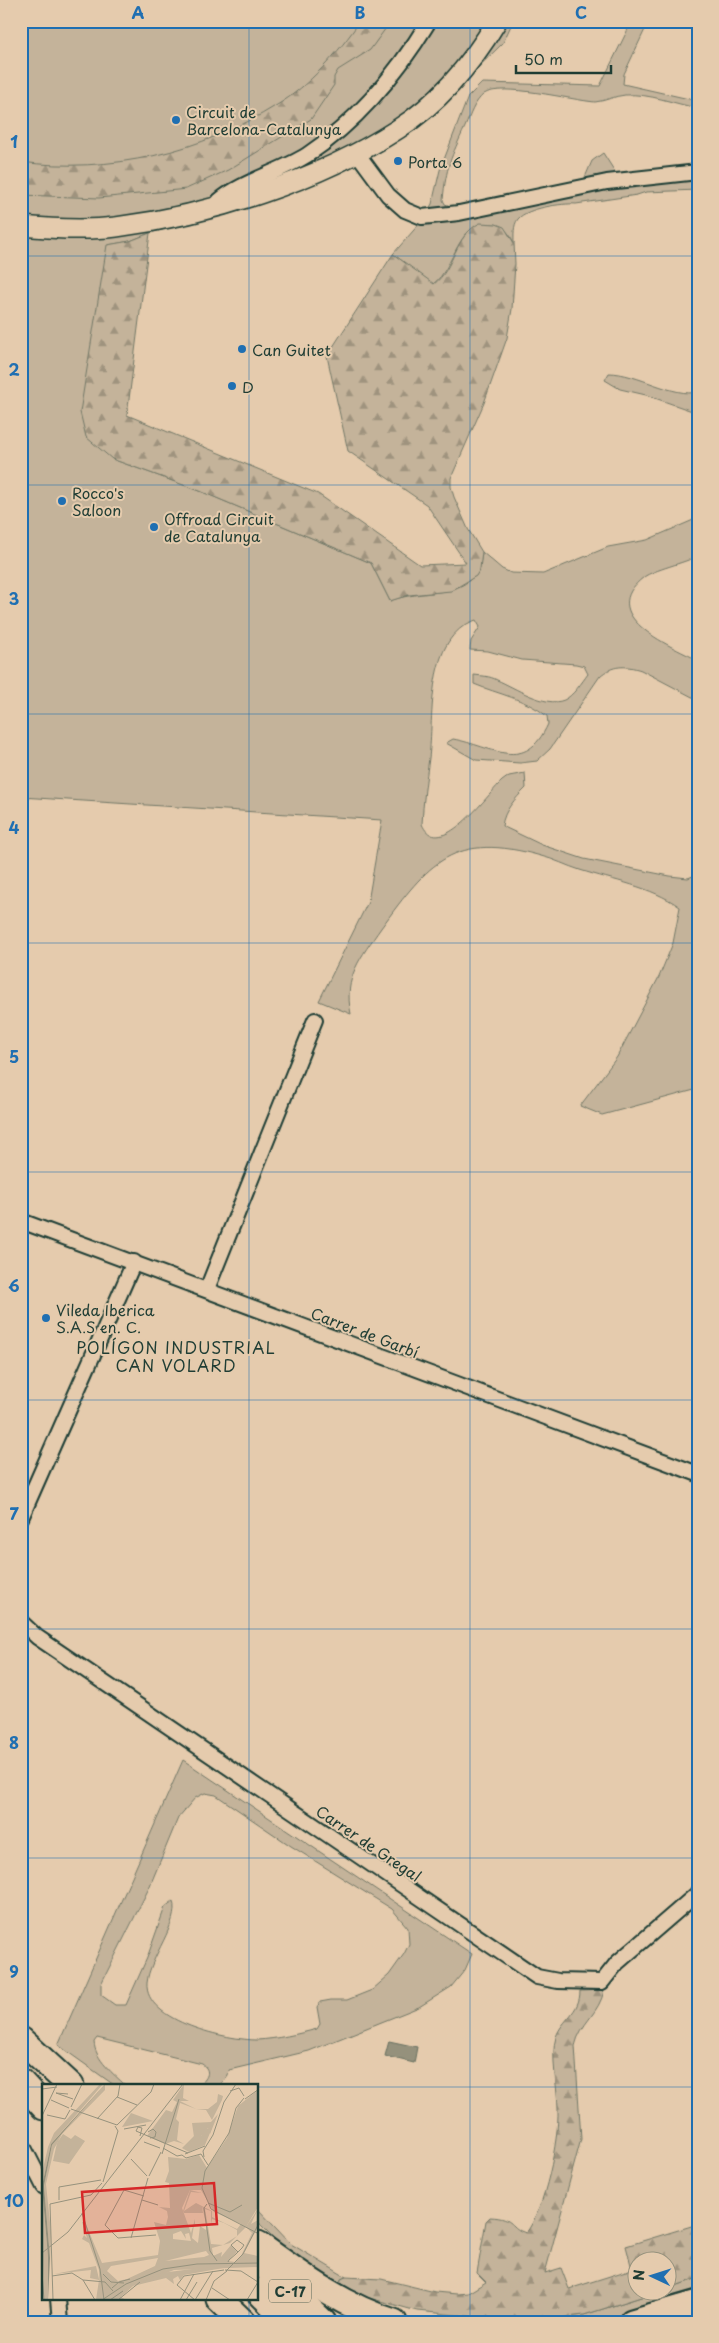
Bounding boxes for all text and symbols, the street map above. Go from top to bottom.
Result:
text: A [132,0,145,24]
text: B [355,0,366,24]
text: C [575,0,587,24]
scale bar [516,42,612,74]
text: 50 m [524,47,563,70]
place label: Circuit de Barcelona-Catalunya [186,100,342,140]
marker: Circuit de Barcelona-Catalunya [170,114,182,126]
text: 1 [10,129,18,153]
place label: Porta 6 [408,150,462,173]
marker: Porta 6 [392,155,404,167]
place label: Can Guitet [252,338,331,361]
marker: Can Guitet [236,343,248,355]
text: 2 [8,357,20,381]
place label: D [242,375,254,398]
marker: D [226,380,238,392]
place label: Rocco's Saloon [72,481,124,521]
marker: Rocco's Saloon [56,495,68,507]
place label: Offroad Circuit de Catalunya [164,507,274,547]
marker: Offroad Circuit de Catalunya [148,521,160,533]
text: 3 [9,586,19,610]
text: 4 [9,815,20,839]
text: 5 [9,1044,19,1068]
text: 6 [8,1273,20,1297]
place label: Vileda Iberica S.A.S en. C. [56,1298,155,1338]
street label: Carrer de Garbí [308,1301,423,1363]
marker: Vileda Iberica S.A.S en. C. [40,1312,52,1324]
district label: POLÍGON INDUSTRIAL CAN VOLARD [76,1335,276,1377]
text: 7 [9,1501,19,1525]
text: 8 [9,1730,19,1754]
street label: Carrer de Gregal [312,1799,426,1887]
text: 9 [9,1959,19,1983]
inset map [42,2084,259,2300]
text: 10 [4,2188,24,2212]
north arrow [626,2250,676,2300]
text: N [628,2269,649,2281]
road number: C-17 [269,2280,311,2302]

